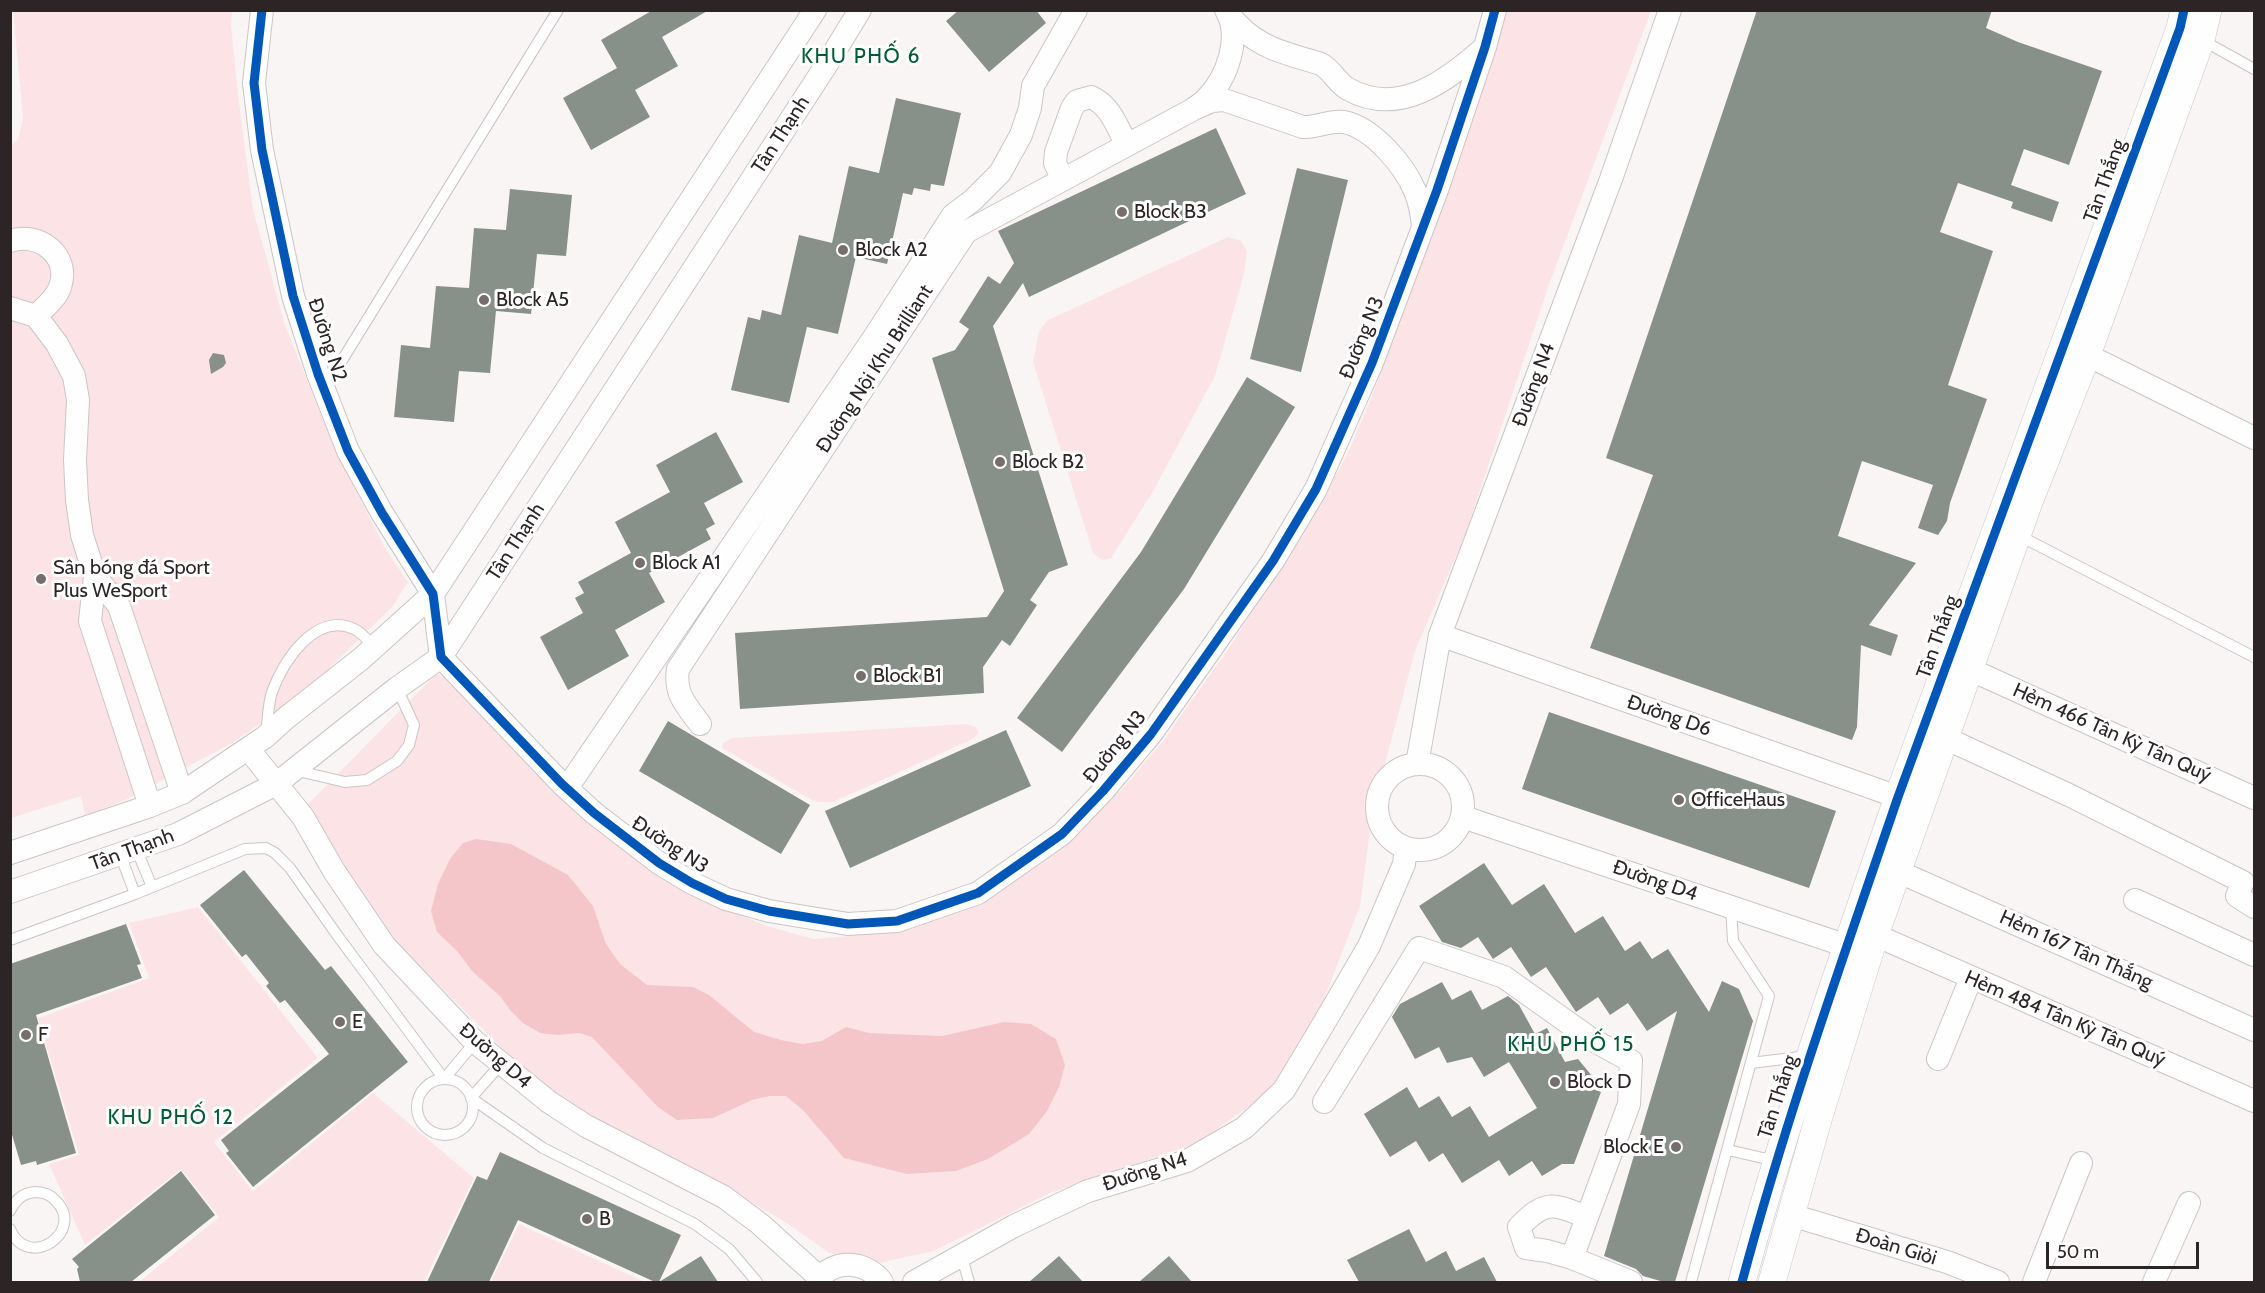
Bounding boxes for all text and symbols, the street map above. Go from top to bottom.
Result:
district label: KHU PHỐ 6 [801,44,921,70]
street label: Tân Thạnh [747,92,815,178]
street label: Tân Thắng [2079,136,2131,226]
place label: Block B3 [1134,200,1207,224]
marker: Block B3 [1115,205,1129,219]
place label: Block A2 [855,238,928,262]
marker: Block A2 [836,243,850,257]
street label: Đường Nội Khu Brilliant [812,280,938,458]
place label: Block A5 [496,288,569,312]
marker: Block A5 [477,293,491,307]
street label: Đường N3 [1335,293,1389,383]
street label: Đường N2 [302,295,352,385]
street label: Đường N4 [1508,340,1560,430]
place label: Block B2 [1012,450,1084,474]
marker: Block B2 [993,455,1007,469]
street label: Tân Thạnh [482,499,550,585]
place label: Block A1 [652,551,720,575]
place label: Sân bóng đá Sport Plus WeSport [53,556,210,603]
marker: Block A1 [633,556,647,570]
marker: Sân bóng đá Sport Plus WeSport [34,572,48,586]
street label: Tân Thắng [1912,592,1964,682]
place label: Block B1 [873,664,941,688]
marker: Block B1 [854,669,868,683]
street label: Hẻm 466 Tân Kỳ Tân Quý [2009,678,2215,788]
street label: Đường D6 [1624,690,1714,742]
street label: Đường N3 [1078,706,1152,788]
place label: OfficeHaus [1691,788,1785,812]
marker: OfficeHaus [1672,793,1686,807]
street label: Đường N3 [627,811,713,879]
street label: Tân Thạnh [87,824,177,876]
street label: Đường D4 [1610,855,1700,907]
street label: Hẻm 167 Tân Thắng [1996,905,2156,995]
street label: Hẻm 484 Tân Kỳ Tân Quý [1961,966,2169,1072]
place label: E [352,1010,363,1034]
marker: E [333,1015,347,1029]
street label: Đường D4 [454,1018,536,1094]
place label: F [38,1023,48,1047]
marker: F [19,1028,33,1042]
district label: KHU PHỐ 15 [1507,1032,1635,1058]
street label: Tân Thắng [1753,1052,1803,1142]
place label: Block D [1567,1070,1632,1094]
marker: Block D [1548,1075,1562,1089]
district label: KHU PHỐ 12 [107,1105,235,1131]
place label: Block E [1603,1135,1664,1159]
marker: Block E [1669,1140,1683,1154]
street label: Đường N4 [1100,1147,1190,1197]
place label: B [599,1207,611,1231]
marker: B [580,1212,594,1226]
street label: Đoàn Giỏi [1852,1223,1940,1271]
scale bar [2049,1230,2202,1268]
text: 50 m [2057,1241,2099,1263]

